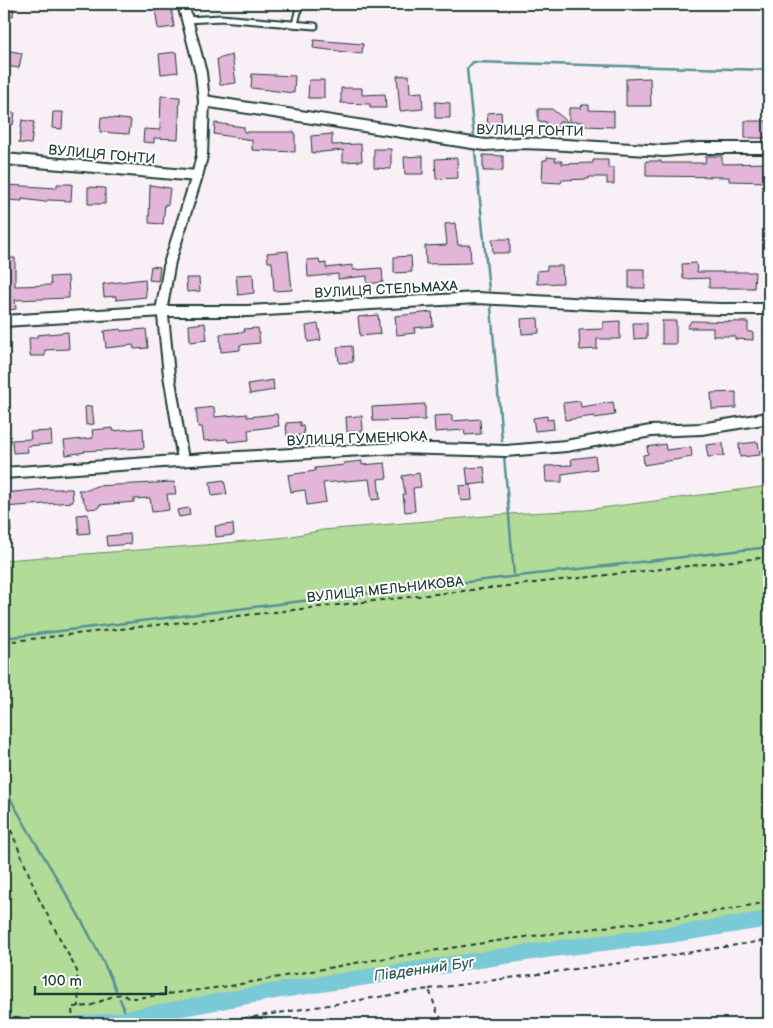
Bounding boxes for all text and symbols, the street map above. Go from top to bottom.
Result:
street label: ВУЛИЦЯ ГОНТИ [476,121,584,140]
street label: ВУЛИЦЯ ГОНТИ [48,141,156,168]
street label: ВУЛИЦЯ СТЕЛЬМАХА [314,277,459,302]
street label: ВУЛИЦЯ ГУМЕНЮКА [286,428,428,449]
street label: ВУЛИЦЯ МЕЛЬНИКОВА [306,573,465,606]
water label: Південний Буг [373,953,477,986]
scale bar [35,963,166,995]
text: 100 m [42,972,82,991]

